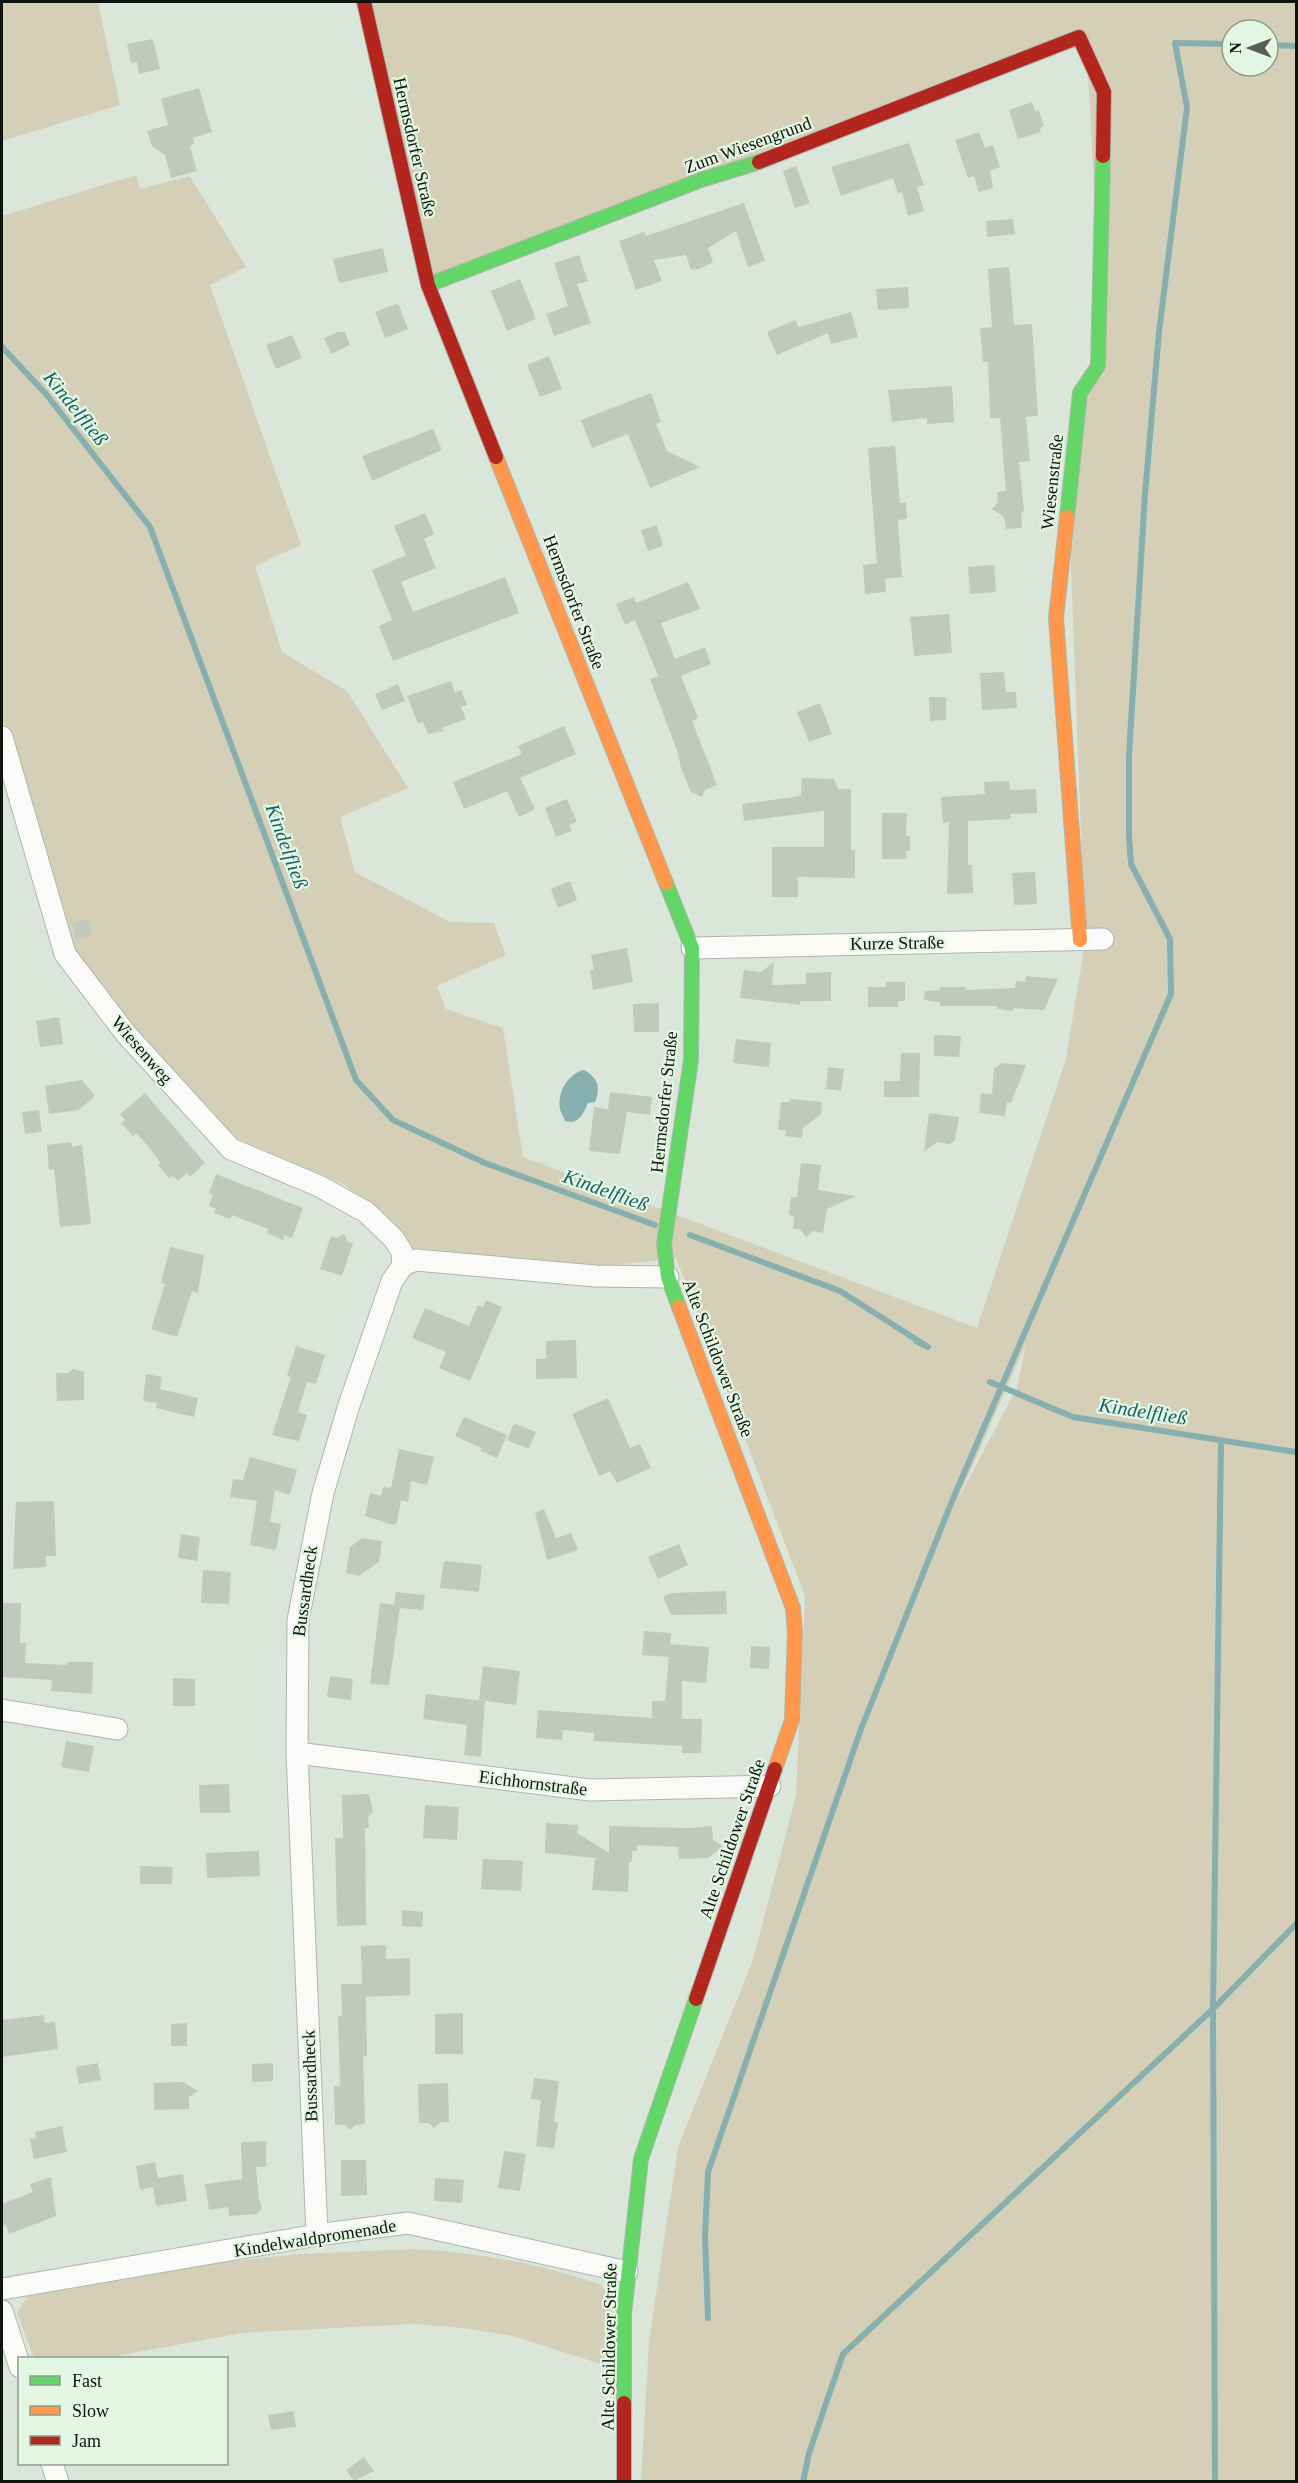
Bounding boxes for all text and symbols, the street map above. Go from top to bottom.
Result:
north arrow [1220,18,1280,78]
text: N [1227,42,1244,54]
street label: Hermsdorfer Straße [389,75,441,219]
street label: Zum Wiesengrund [682,113,814,177]
water label: Kindelfließ [38,366,113,450]
street label: Wiesenstraße [1037,433,1067,531]
street label: Hermsdorfer Straße [539,532,609,672]
water label: Kindelfließ [260,800,313,892]
street label: Kurze Straße [850,932,944,954]
street label: Wiesenweg [107,1012,177,1088]
street label: Hermsdorfer Straße [647,1030,681,1174]
water label: Kindelfließ [559,1164,652,1216]
street label: Alte Schildower Straße [679,1276,757,1440]
water label: Kindelfließ [1096,1393,1189,1430]
street label: Bussardheck [289,1544,321,1638]
street label: Alte Schildower Straße [695,1756,769,1922]
street label: Eichhornstraße [478,1766,588,1800]
street label: Bussardheck [298,2030,322,2122]
street label: Kindelwaldpromenade [232,2215,398,2261]
street label: Alte Schildower Straße [598,2263,620,2431]
legend [18,2357,228,2465]
text: Fast [72,2371,102,2391]
text: Slow [72,2401,109,2421]
text: Jam [72,2431,101,2451]

